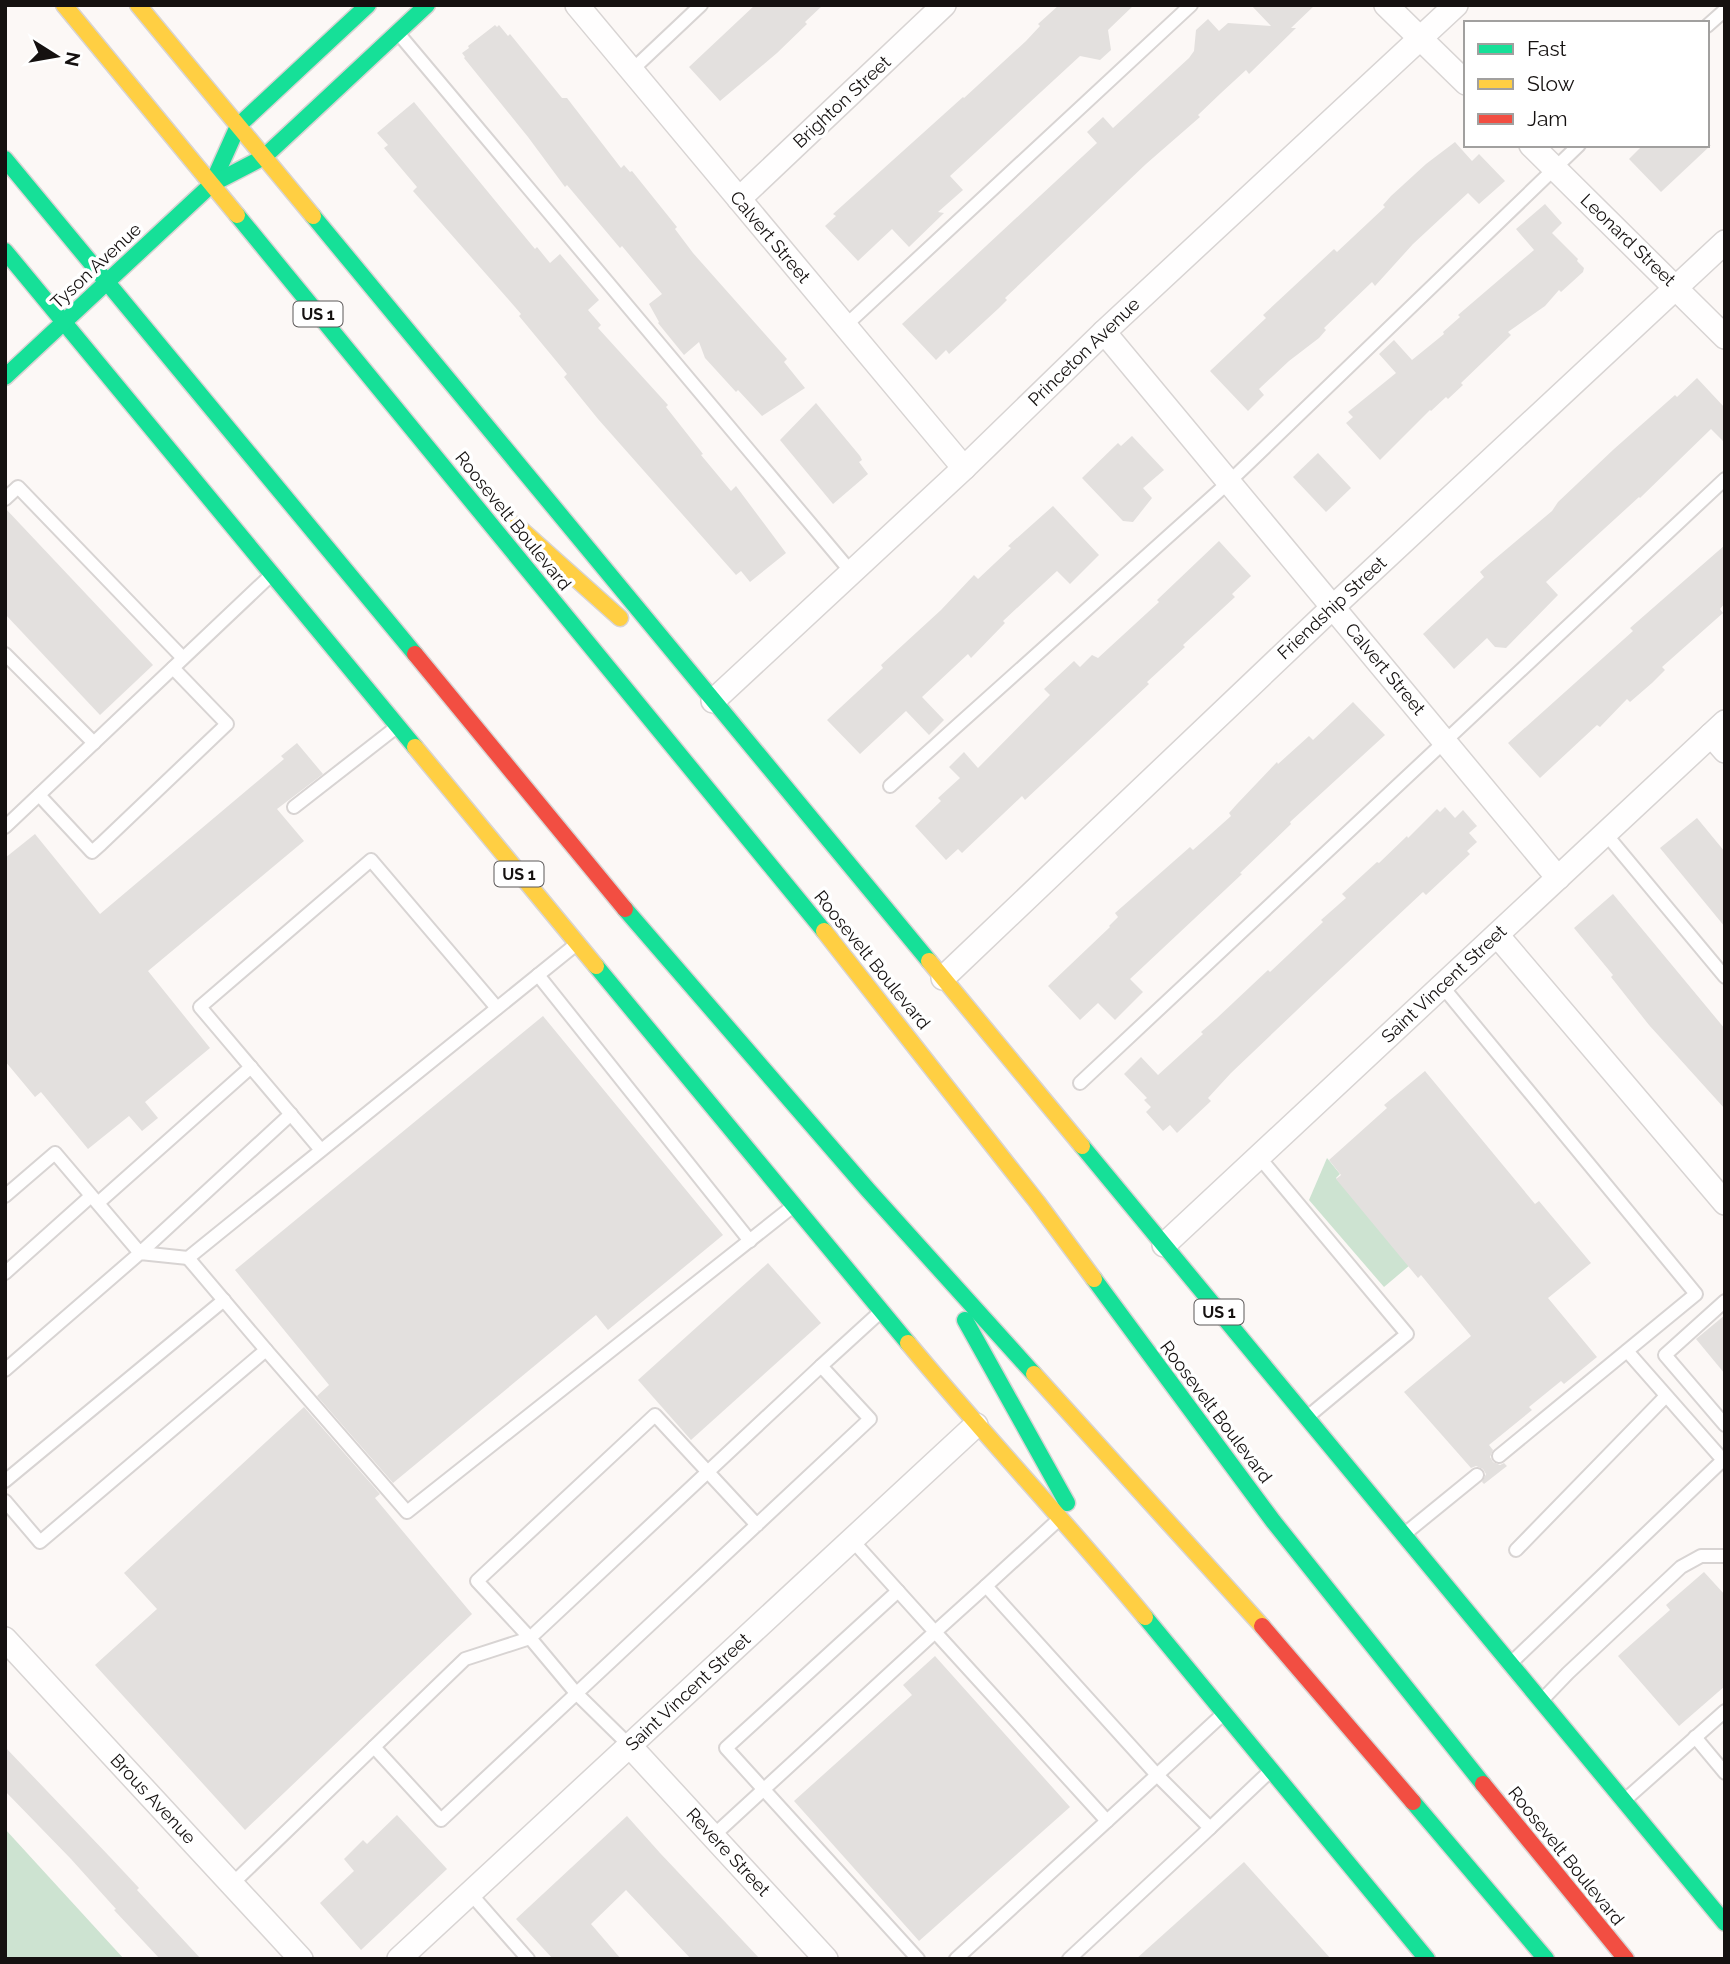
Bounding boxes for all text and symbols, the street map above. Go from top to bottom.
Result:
north arrow [21,21,91,91]
legend [1464,21,1709,147]
text: Fast [1527,36,1567,61]
text: N [61,50,85,68]
street label: Brighton Street [789,51,895,152]
text: Slow [1527,71,1575,96]
text: Jam [1527,106,1568,131]
street label: Calvert Street [726,186,815,287]
street label: Leonard Street [1577,189,1680,290]
street label: Tyson Avenue [46,218,146,313]
street label: Princeton Avenue [1024,293,1144,410]
road number: US 1 [294,302,342,326]
street label: Roosevelt Boulevard [451,447,576,594]
street label: Friendship Street [1273,552,1390,663]
street label: Calvert Street [1341,618,1430,719]
road number: US 1 [494,862,544,887]
street label: Roosevelt Boulevard [810,886,935,1033]
street label: Saint Vincent Street [1377,920,1510,1047]
road number: US 1 [1194,1300,1244,1324]
street label: Roosevelt Boulevard [1156,1337,1277,1487]
street label: Saint Vincent Street [621,1628,754,1755]
street label: Brous Avenue [106,1749,201,1848]
street label: Roosevelt Boulevard [1504,1782,1629,1929]
street label: Revere Street [682,1803,774,1900]

